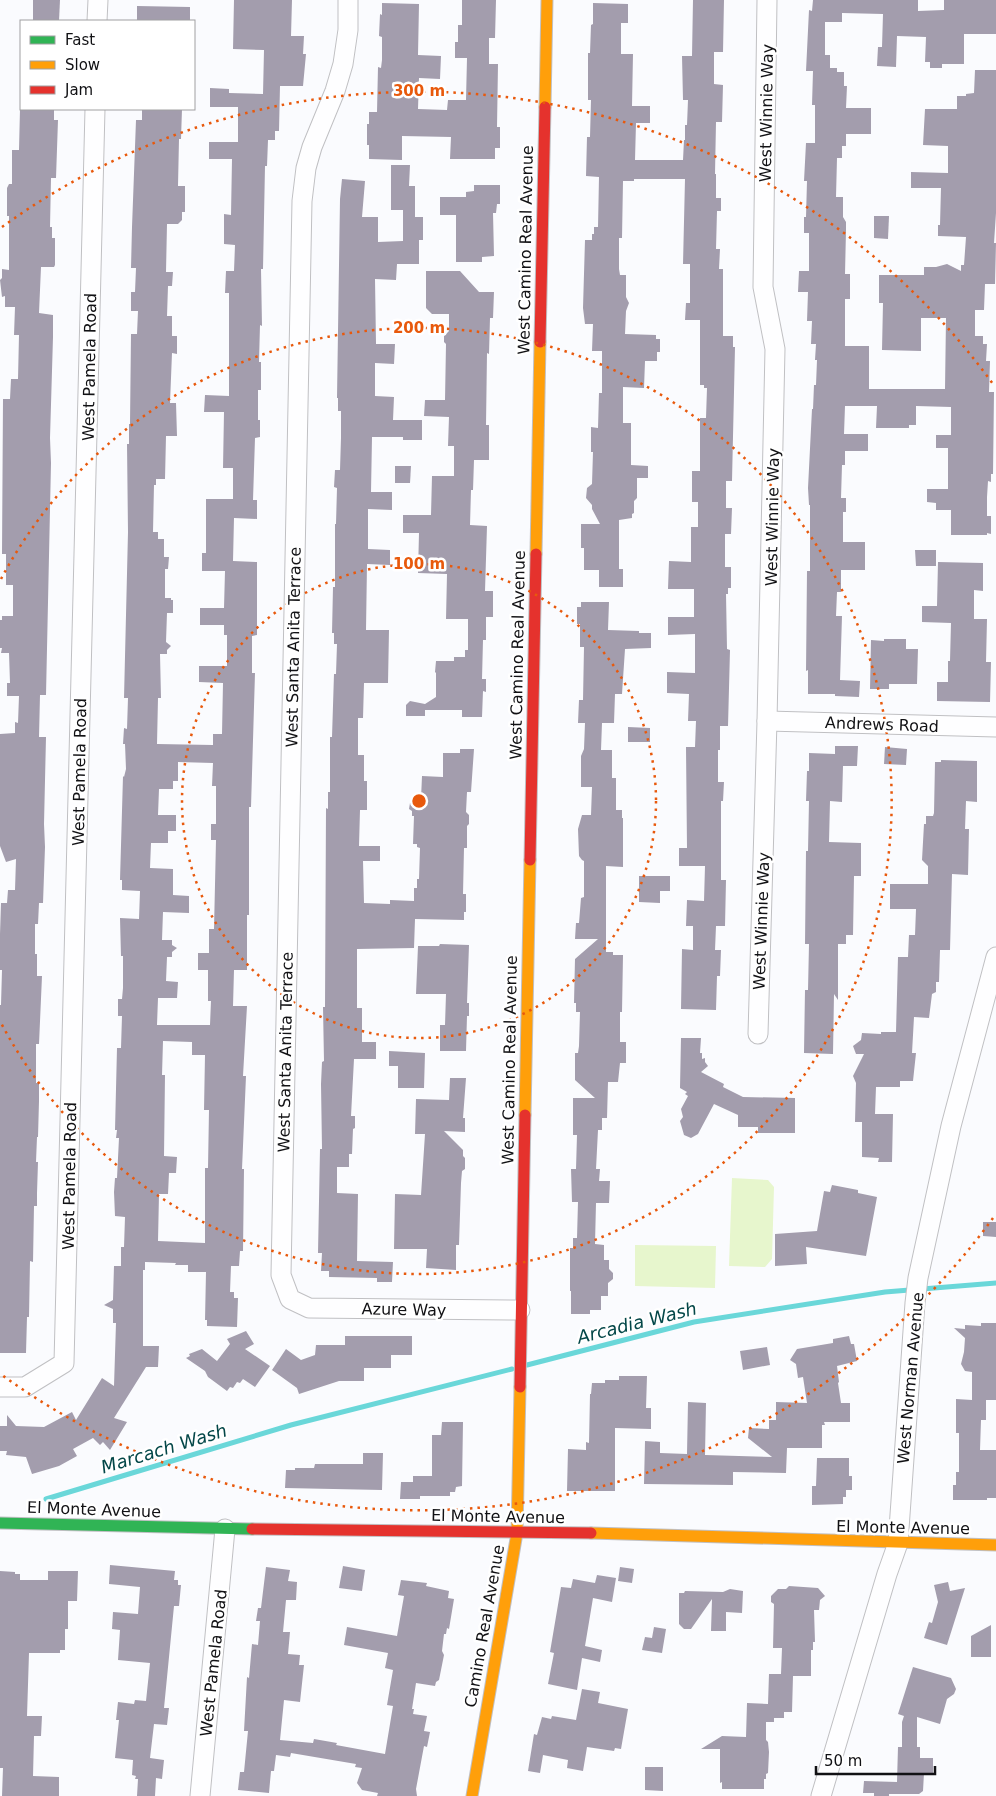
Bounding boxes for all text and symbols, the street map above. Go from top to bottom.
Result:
legend [20,20,195,110]
text: Fast [65,31,95,49]
street label: West Winnie Way [756,44,777,182]
text: Slow [65,56,100,74]
text: Jam [64,81,93,99]
text: 300 m [393,82,445,100]
street label: West Camino Real Avenue [514,145,537,355]
street label: West Pamela Road [79,293,100,441]
text: 200 m [393,319,445,337]
street label: West Winnie Way [762,448,783,586]
street label: West Santa Anita Terrace [282,547,305,747]
street label: West Camino Real Avenue [506,550,529,760]
text: 100 m [393,555,445,573]
street label: West Pamela Road [69,698,90,846]
street label: Andrews Road [825,713,939,736]
centre of rings [410,792,428,810]
street label: West Winnie Way [750,852,773,990]
street label: West Santa Anita Terrace [274,952,297,1152]
street label: West Camino Real Avenue [498,955,521,1165]
street label: West Pamela Road [59,1102,80,1250]
street label: West Norman Avenue [894,1291,927,1465]
water label: Arcadia Wash [574,1298,699,1348]
street label: Azure Way [361,1299,447,1320]
water label: Marcach Wash [98,1419,229,1478]
street label: El Monte Avenue [27,1498,161,1521]
street label: El Monte Avenue [431,1506,565,1527]
street label: El Monte Avenue [836,1517,970,1538]
street label: Camino Real Avenue [461,1543,508,1709]
street label: West Pamela Road [196,1588,231,1738]
scale bar [816,1744,935,1776]
text: 50 m [824,1752,862,1770]

